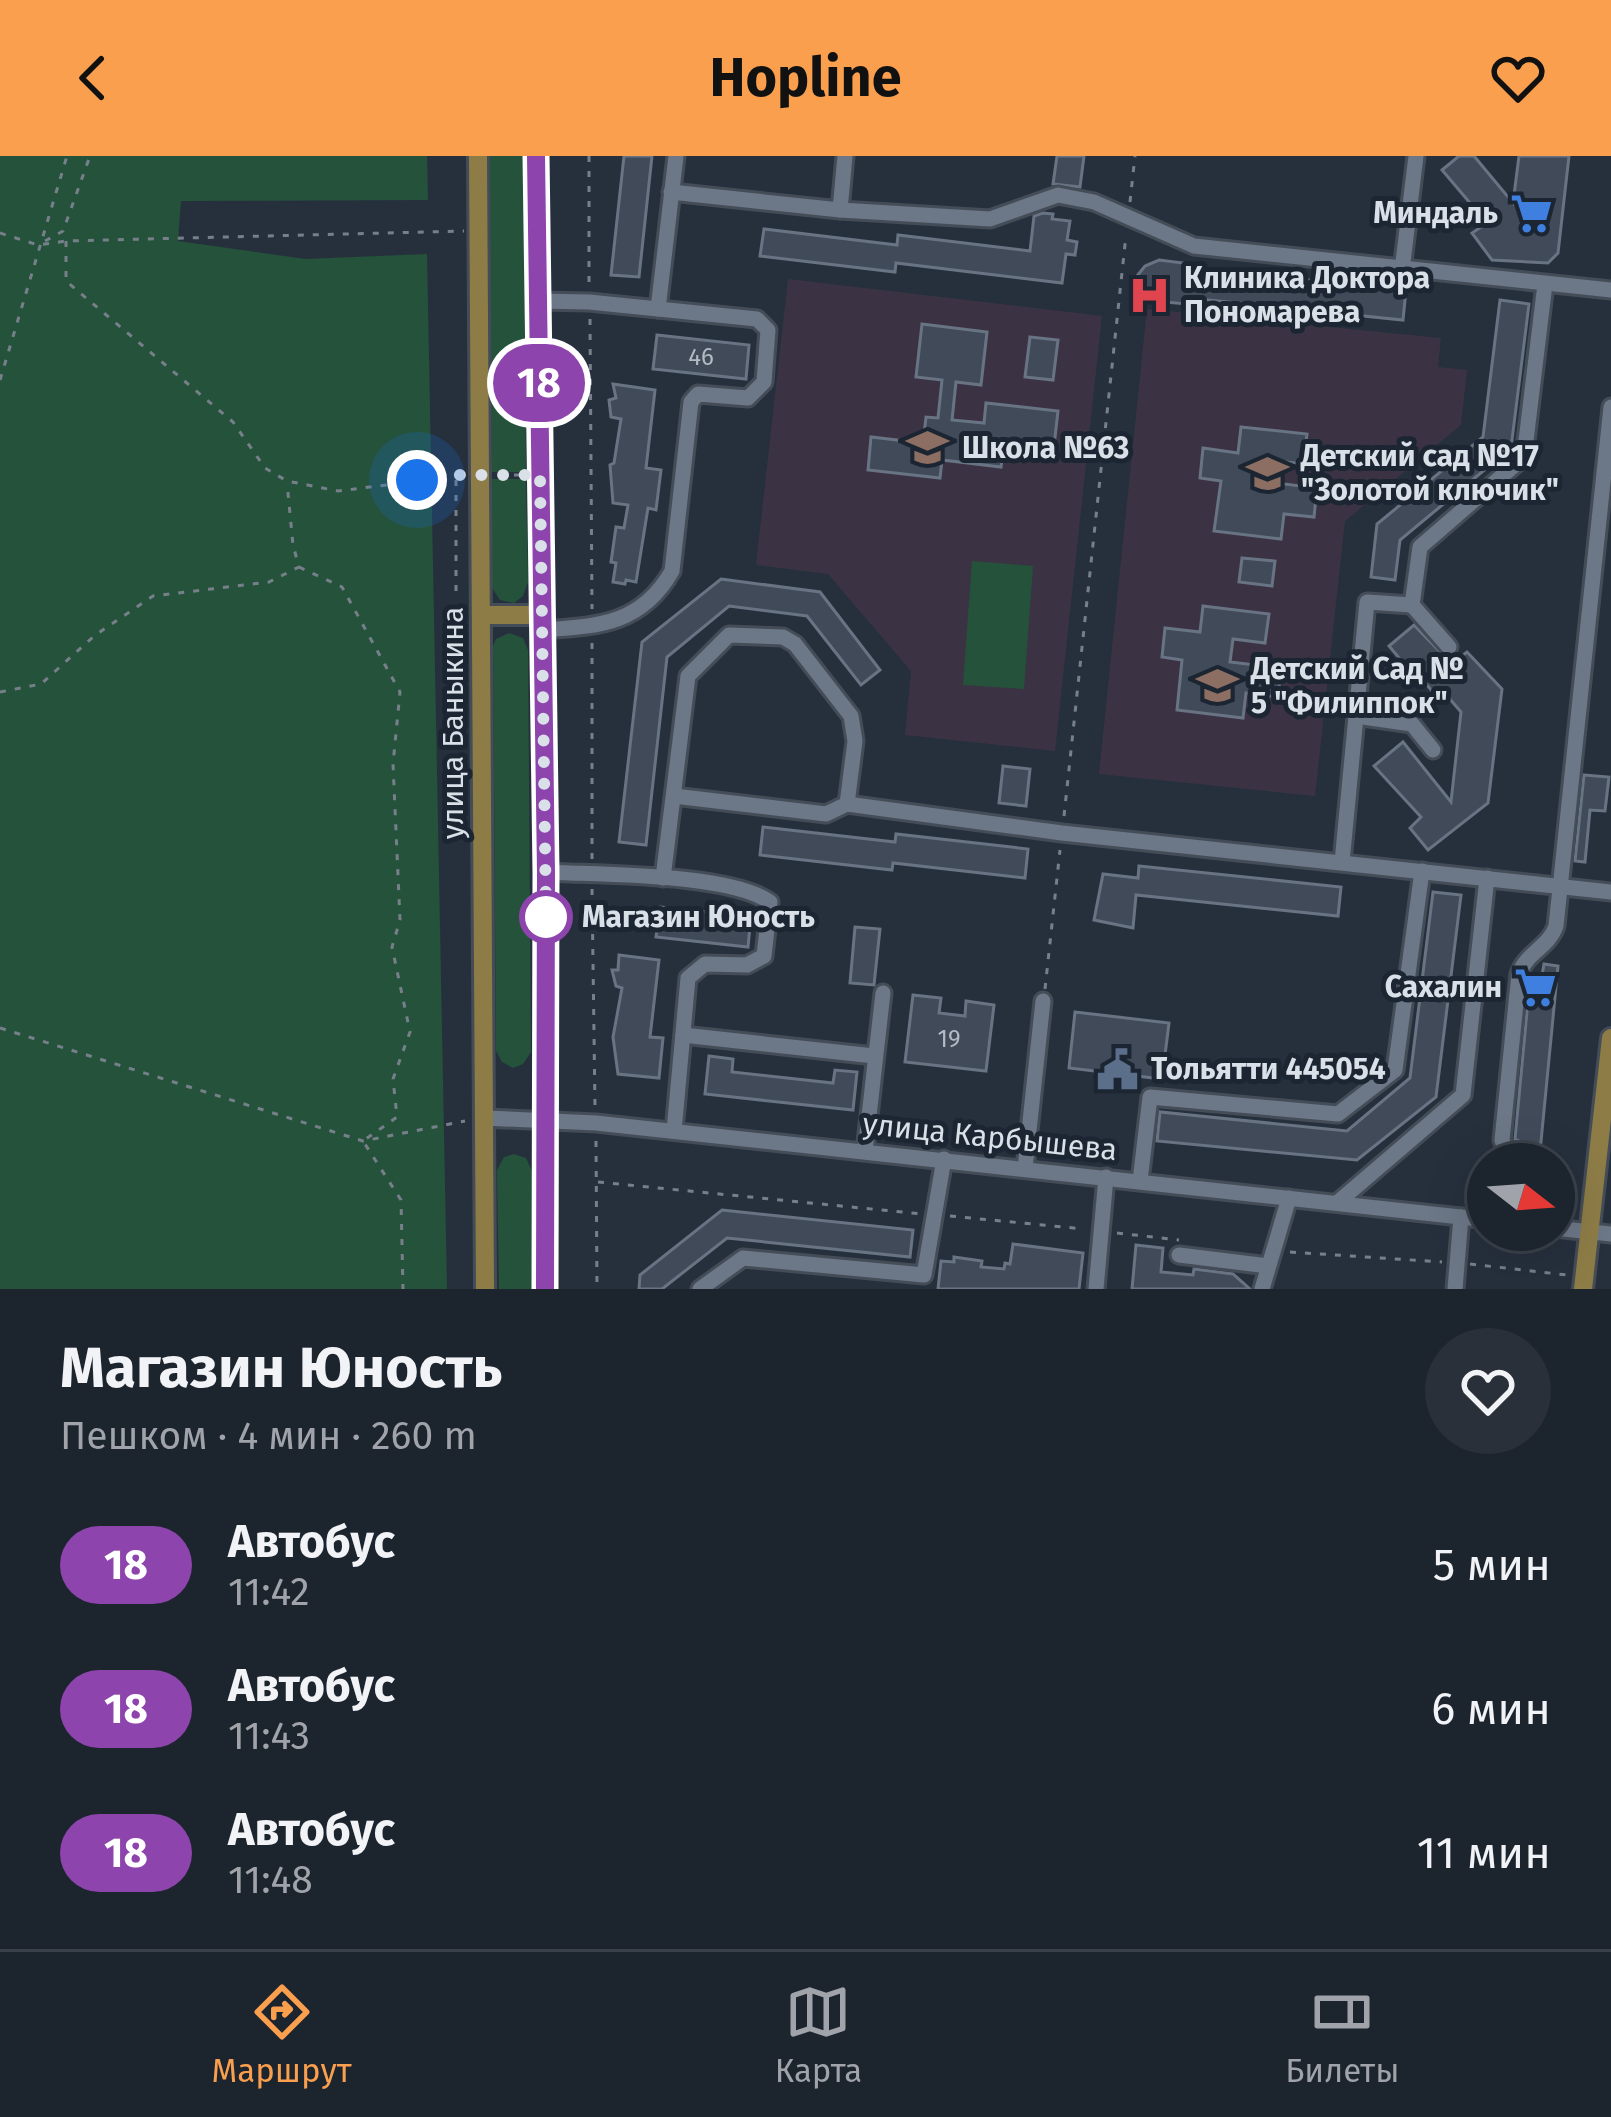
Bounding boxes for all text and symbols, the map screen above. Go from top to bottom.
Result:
icon: back [60,45,126,111]
icon: heart [1485,45,1551,111]
text: Hopline [710,46,901,110]
supermarket icon: Миндаль [1509,190,1555,236]
place label: Миндаль [1373,195,1498,231]
place label: Клиника Доктора Пономарева [1184,260,1430,330]
hospital icon: Клиника Доктора Пономарева [1127,272,1173,318]
house number: 46 [688,343,714,371]
line badge: 18 [485,344,593,422]
text: 18 [517,358,561,408]
school or university icon: Школа №63 [905,425,951,471]
place label: Школа №63 [962,430,1129,466]
place label: Детский сад №17 "Золотой ключик" [1300,438,1559,508]
your location [387,450,447,510]
school or university icon: Детский сад №17 "Золотой ключик" [1244,450,1290,496]
street label: улица Баныкина [435,607,471,839]
place label: Детский Сад № 5 "Филиппок" [1250,651,1464,721]
school or university icon: Детский Сад № 5 "Филиппок" [1194,663,1240,709]
marker: Магазин Юность [521,892,571,942]
place label: Магазин Юность [582,899,815,935]
supermarket icon: Сахалин [1513,964,1559,1010]
place label: Сахалин [1385,969,1502,1005]
house number: 19 [938,1025,961,1053]
public building icon: Тольятти 445054 [1094,1046,1140,1092]
place label: Тольятти 445054 [1151,1051,1386,1087]
street label: улица Карбышева [861,1106,1119,1168]
north arrow [1467,1143,1575,1251]
map controls [1467,1143,1575,1251]
button: heart [1425,1328,1551,1454]
text: Магазин Юность [60,1334,502,1402]
text: Пешком · 4 мин · 260 m [60,1413,477,1459]
text: Автобус [228,1515,395,1569]
text: 5 мин [1433,1538,1551,1592]
text: 18 [104,1540,148,1590]
text: 11:42 [228,1569,310,1615]
text: Автобус [228,1659,395,1713]
text: 6 мин [1431,1682,1551,1736]
text: 18 [104,1684,148,1734]
text: 11:43 [228,1713,310,1759]
text: Автобус [228,1803,395,1857]
text: 11 мин [1417,1826,1551,1880]
text: 18 [104,1828,148,1878]
text: 11:48 [228,1857,313,1903]
tab: Маршрут [212,1979,352,2091]
tab: Карта [775,1979,862,2091]
tab: Билеты [1285,1979,1399,2091]

